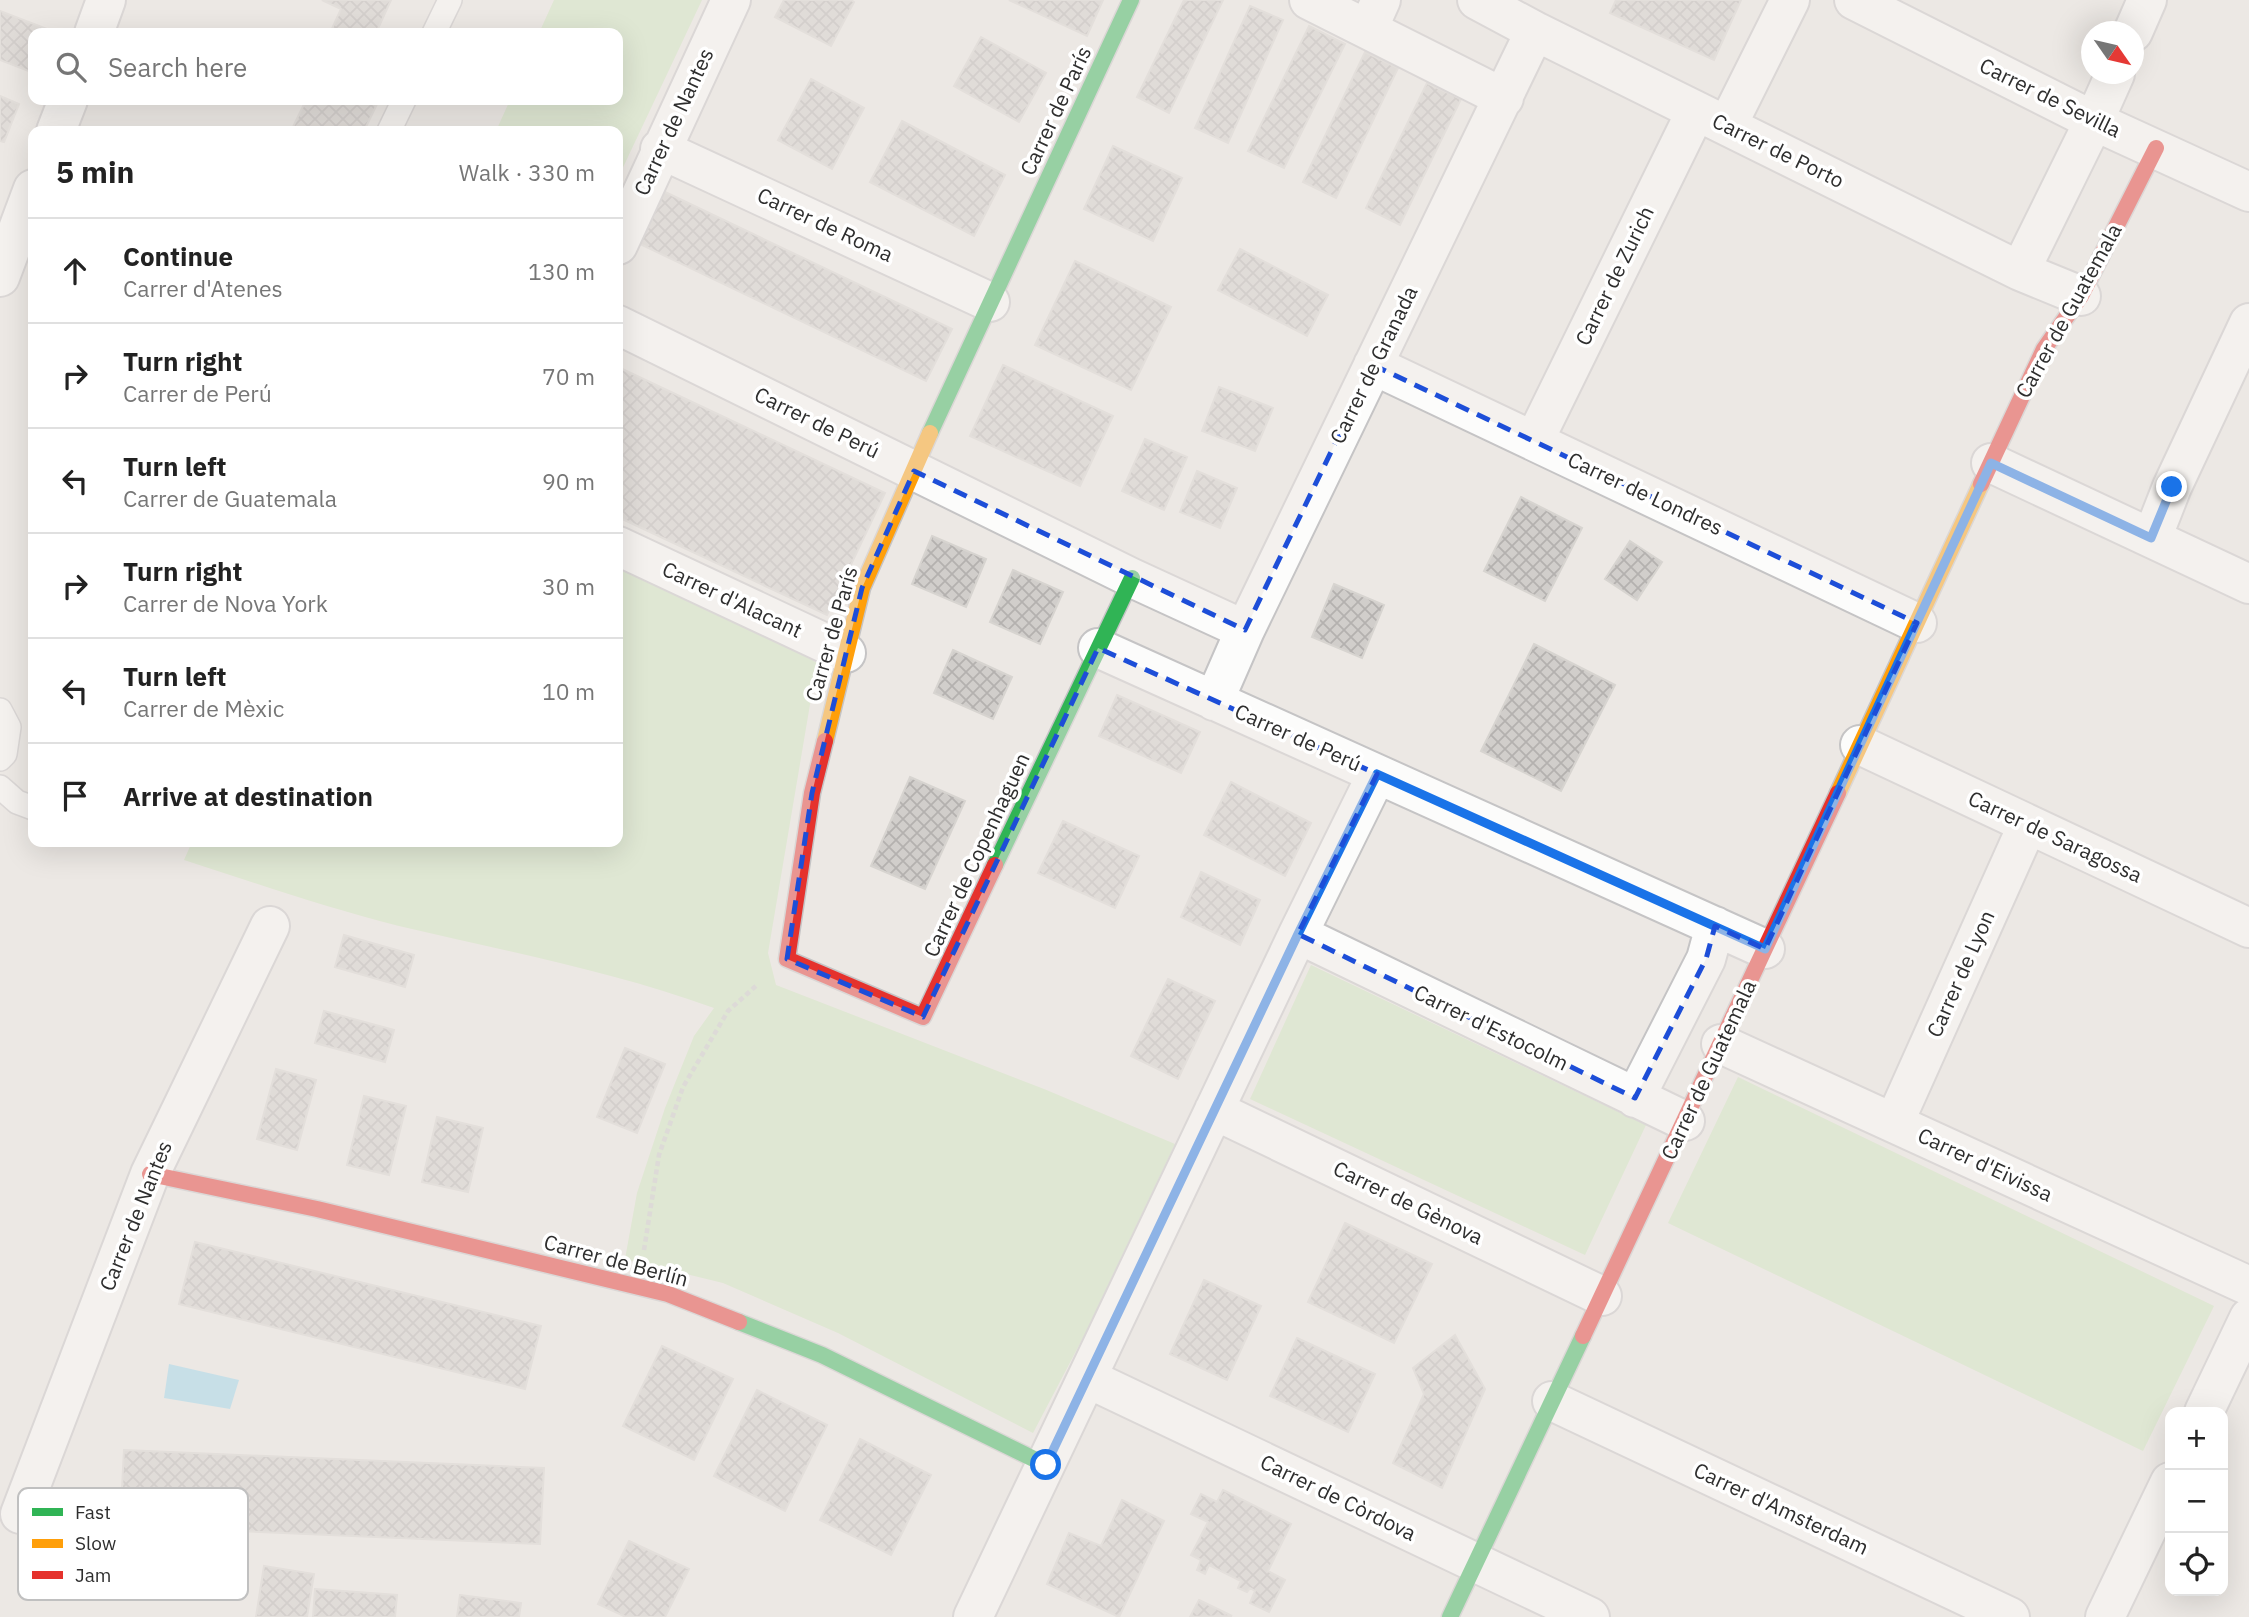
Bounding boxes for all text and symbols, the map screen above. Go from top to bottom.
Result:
north arrow [2081,21,2144,84]
search box [28,28,623,105]
street label: Carrer de París [1013,42,1097,180]
street label: Carrer de Nantes [627,43,719,200]
icon: search [52,48,90,86]
text: Search here [108,50,247,84]
street label: Carrer de Sevilla [1975,51,2126,143]
street label: Carrer de Porto [1708,106,1849,194]
text: 5 min [56,152,134,191]
text: Walk · 330 m [459,157,595,187]
street label: Carrer de Roma [753,180,898,268]
street label: Carrer de Zurich [1568,201,1660,350]
street label: Carrer de Guatemala [2009,218,2128,403]
text: Continue [123,239,233,273]
icon: ahead [56,252,94,290]
text: 130 m [528,256,595,286]
text: Carrer d'Atenes [123,273,283,303]
street label: Carrer de Granada [1323,281,1423,448]
text: Turn right [123,344,242,378]
icon: right [56,357,94,395]
text: 70 m [542,361,595,391]
text: Carrer de Perú [123,378,272,408]
street label: Carrer de Perú [750,380,885,464]
street label: Carrer de Londres [1563,445,1727,541]
text: Turn left [123,449,226,483]
icon: left [56,462,94,500]
text: 90 m [542,466,595,496]
route end [2156,471,2187,502]
text: Carrer de Guatemala [123,483,337,513]
text: Turn right [123,554,242,588]
street label: Carrer d'Alacant [658,554,807,644]
street label: Carrer de París [798,563,864,705]
icon: right [56,567,94,605]
text: 30 m [542,571,595,601]
text: Carrer de Nova York [123,588,328,618]
text: Turn left [123,659,226,693]
icon: left [56,672,94,710]
text: 10 m [542,676,595,706]
text: Carrer de Mèxic [123,693,284,723]
street label: Carrer de Perú [1231,697,1366,778]
street label: Carrer de Copenhaguen [916,748,1036,961]
icon: arrive [56,777,94,815]
text: Arrive at destination [123,779,373,813]
street label: Carrer de Saragossa [1964,783,2147,889]
street label: Carrer de Lyon [1920,906,2001,1041]
street label: Carrer de Guatemala [1654,975,1762,1164]
street label: Carrer d'Estocolm [1410,978,1573,1077]
street label: Carrer d'Eivissa [1914,1121,2057,1208]
street label: Carrer de Nantes [92,1136,178,1295]
street label: Carrer de Gènova [1329,1154,1488,1251]
street label: Carrer de Berlín [541,1227,691,1293]
map controls [2165,1407,2228,1596]
button: + [2165,1407,2228,1470]
street label: Carrer de Còrdova [1256,1447,1421,1547]
route start [1030,1449,1061,1480]
street label: Carrer d'Amsterdam [1689,1455,1873,1561]
button: − [2165,1470,2228,1533]
legend [18,1488,248,1600]
text: Fast [75,1500,111,1524]
text: Slow [75,1531,116,1555]
button: locate [2165,1533,2228,1596]
text: Jam [75,1563,111,1587]

